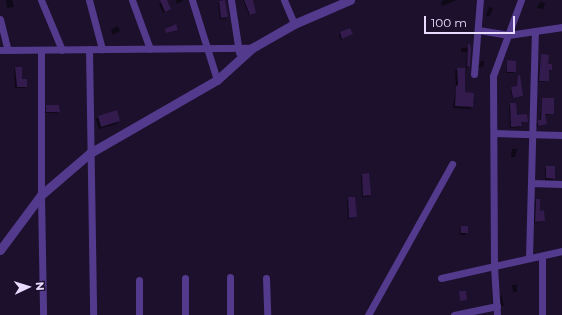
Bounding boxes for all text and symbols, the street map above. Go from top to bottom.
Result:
scale bar [426,8,517,34]
text: 100 m [431,15,467,30]
north arrow [8,267,48,307]
text: N [33,281,47,291]

